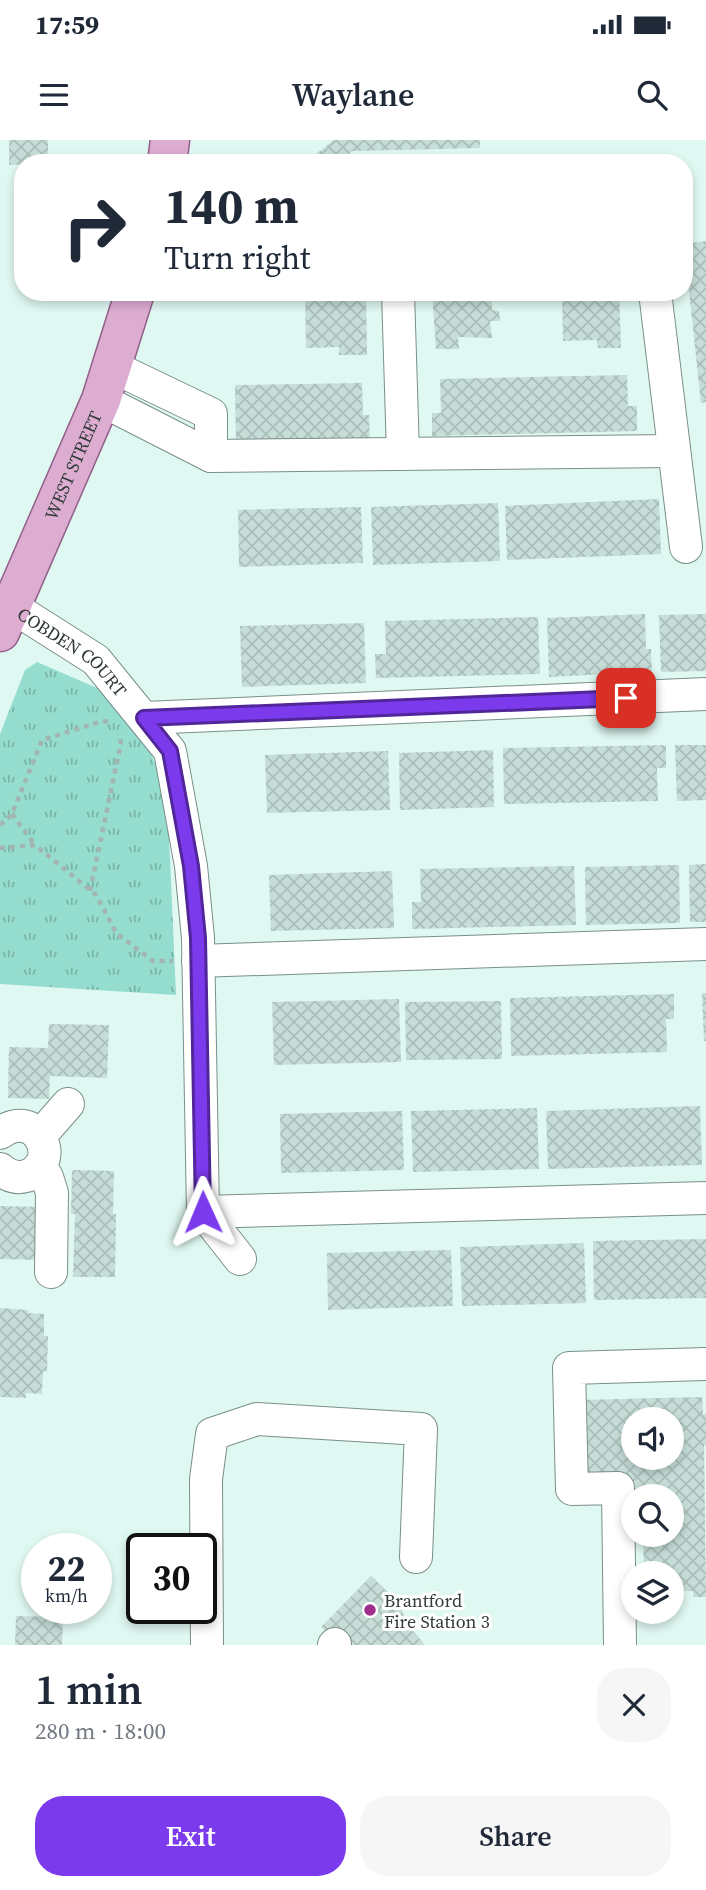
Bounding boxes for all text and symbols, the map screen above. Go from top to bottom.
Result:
text: 17:59 [35,7,99,43]
text: Waylane [292,73,414,117]
icon: menu [35,76,73,114]
icon: search [633,76,671,114]
text: 140 m [164,172,299,239]
icon: right [49,182,140,273]
text: Turn right [164,236,310,280]
street label: WEST STREET [38,407,107,523]
street label: COBDEN COURT [13,601,133,701]
pin [596,668,656,728]
icon: arrive [607,679,645,717]
position arrow [166,1175,240,1249]
map controls [621,1407,684,1624]
button: sound [621,1407,684,1470]
button: search [621,1484,684,1547]
speed limit sign: 30 [126,1533,217,1624]
text: 22 [48,1545,85,1593]
button: layers [621,1561,684,1624]
text: km/h [45,1583,88,1608]
place label: Brantford Fire Station 3 [384,1588,490,1634]
marker: Brantford Fire Station 3 [362,1602,378,1618]
text: 1 min [35,1660,143,1718]
button: close [597,1668,671,1742]
text: 280 m · 18:00 [35,1715,166,1747]
button: Exit [35,1796,346,1876]
button: Share [360,1796,671,1876]

